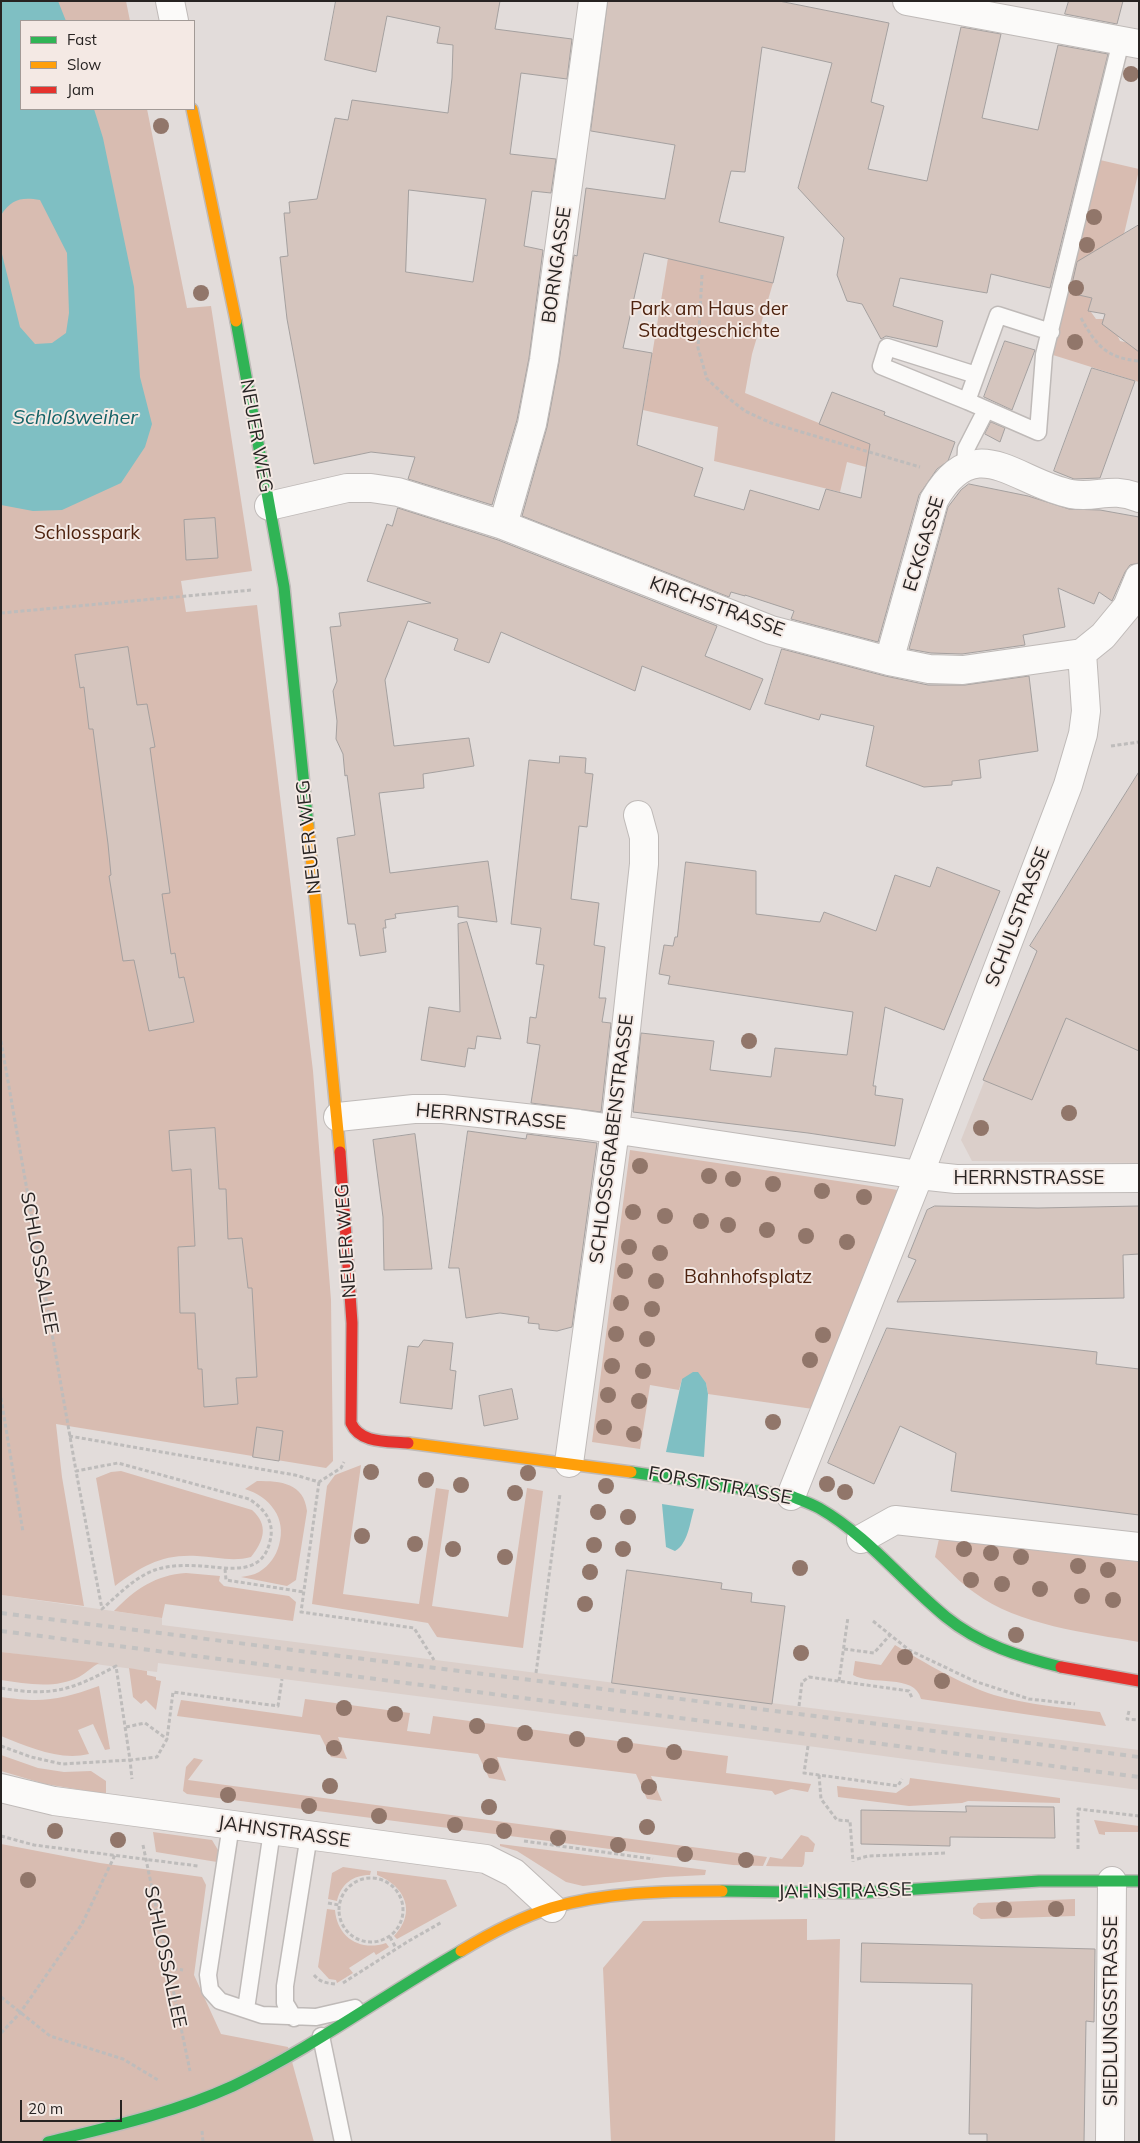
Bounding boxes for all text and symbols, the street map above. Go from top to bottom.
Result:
legend [20,20,195,110]
text: Fast [67,30,97,49]
text: Slow [67,55,101,74]
text: Jam [67,80,94,99]
street label: BORNGASSE [538,205,576,325]
park label: Park am Haus der Stadtgeschichte [630,298,788,342]
street label: NEUER WEG [235,378,277,494]
water label: Schloßweiher [12,406,138,430]
street label: ECKGASSE [899,494,949,594]
park label: Schlosspark [34,522,140,544]
street label: KIRCHSTRASSE [646,572,788,642]
street label: NEUER WEG [292,779,326,895]
street label: SCHULSTRASSE [981,844,1055,990]
street label: SCHLOSSGRABENSTRASSE [585,1013,639,1265]
street label: HERRNSTRASSE [415,1099,567,1135]
street label: HERRNSTRASSE [954,1167,1104,1189]
street label: NEUER WEG [331,1183,361,1299]
street label: SCHLOSSALLEE [15,1190,63,1336]
park label: Bahnhofsplatz [684,1266,812,1288]
street label: FORSTSTRASSE [646,1462,794,1510]
street label: JAHNSTRASSE [216,1811,352,1853]
street label: JAHNSTRASSE [778,1878,912,1904]
street label: SCHLOSSALLEE [139,1884,191,2030]
street label: SIEDLUNGSSTRASSE [1100,1916,1122,2106]
scale bar [22,2090,125,2122]
text: 20 m [28,2099,63,2118]

